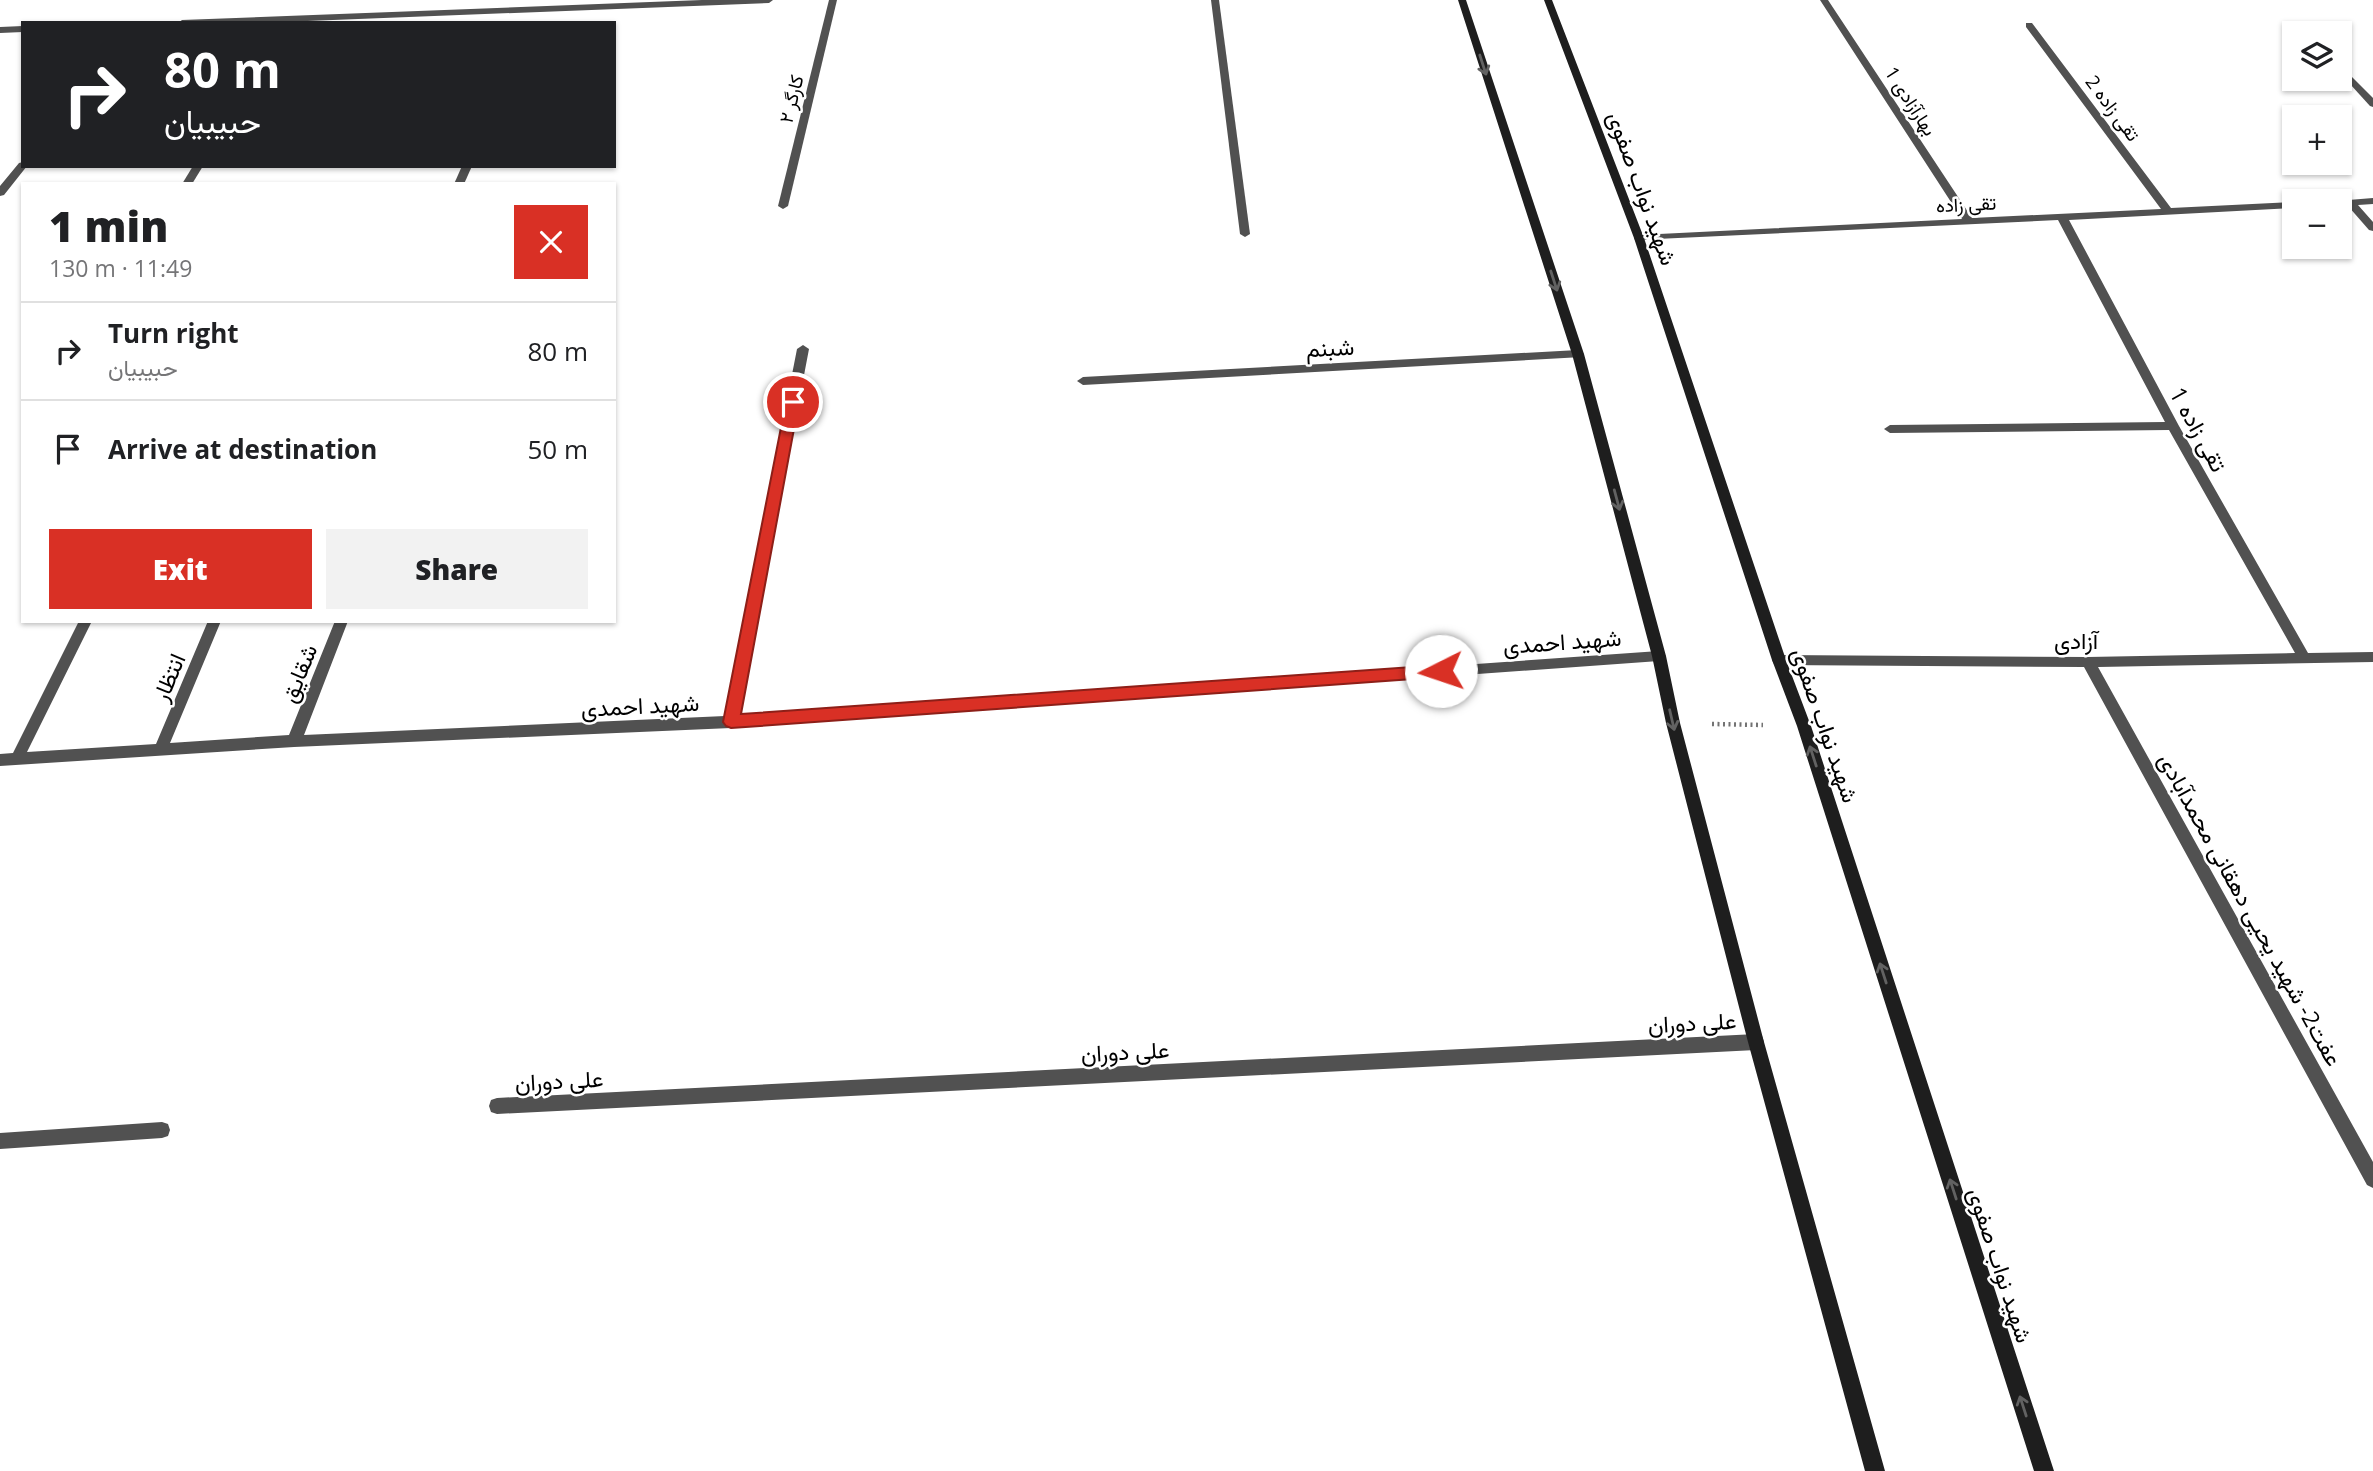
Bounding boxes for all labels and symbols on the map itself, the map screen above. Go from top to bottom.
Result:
one-way arrow [1478,53,1491,75]
street label: بهارآزادی 1 [1879,61,1943,141]
street label: تقی زاده 2 [2080,70,2146,146]
street label: کارگر ۲ [772,72,810,126]
street label: شهید نواب صفوی [1600,107,1686,269]
street label: تقی زاده [1935,189,1997,219]
one-way arrow [1549,270,1562,292]
street label: شبنم [1305,330,1355,364]
pin [763,372,823,432]
street label: تقی زاده 1 [2163,381,2235,477]
one-way arrow [1612,488,1625,510]
street label: شهید احمدی [1502,621,1622,661]
street label: آزادی [2054,624,2100,656]
position arrow [1404,634,1478,708]
street label: شقایق [272,639,324,707]
street label: شهید نواب صفوی [1785,643,1867,807]
street label: انتظار [143,648,192,707]
street label: شهید احمدی [580,686,700,724]
one-way arrow [1666,708,1680,731]
one-way arrow [1806,746,1819,768]
street label: عفت2- شهید یحیی دهقانی محمدآبادی [2151,747,2351,1071]
one-way arrow [1876,962,1889,984]
street label: علی دوران [1647,1004,1737,1040]
street label: علی دوران [1080,1033,1170,1069]
street label: علی دوران [514,1062,604,1098]
one-way arrow [1946,1179,1958,1201]
street label: شهید نواب صفوی [1961,1183,2041,1347]
one-way arrow [2015,1395,2028,1417]

